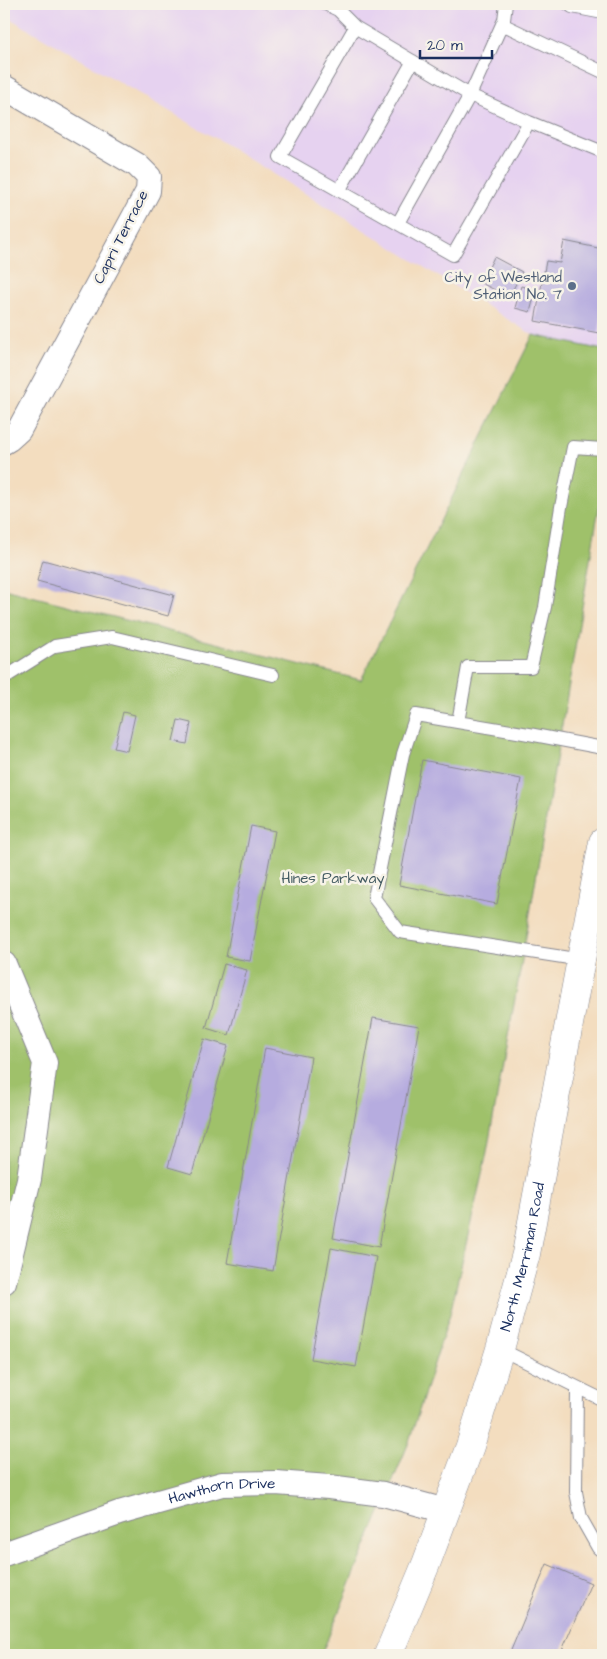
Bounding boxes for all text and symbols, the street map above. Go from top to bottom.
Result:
scale bar [420,28,492,60]
text: 20 m [427,35,463,56]
street label: Capri Terrace [88,187,154,287]
place label: City of Westland Station No. 7 [444,267,562,305]
marker: City of Westland Station No. 7 [566,280,578,292]
park label: Hines Parkway [281,868,385,890]
street label: North Merriman Road [495,1180,550,1334]
street label: Hawthorn Drive [166,1473,276,1509]

